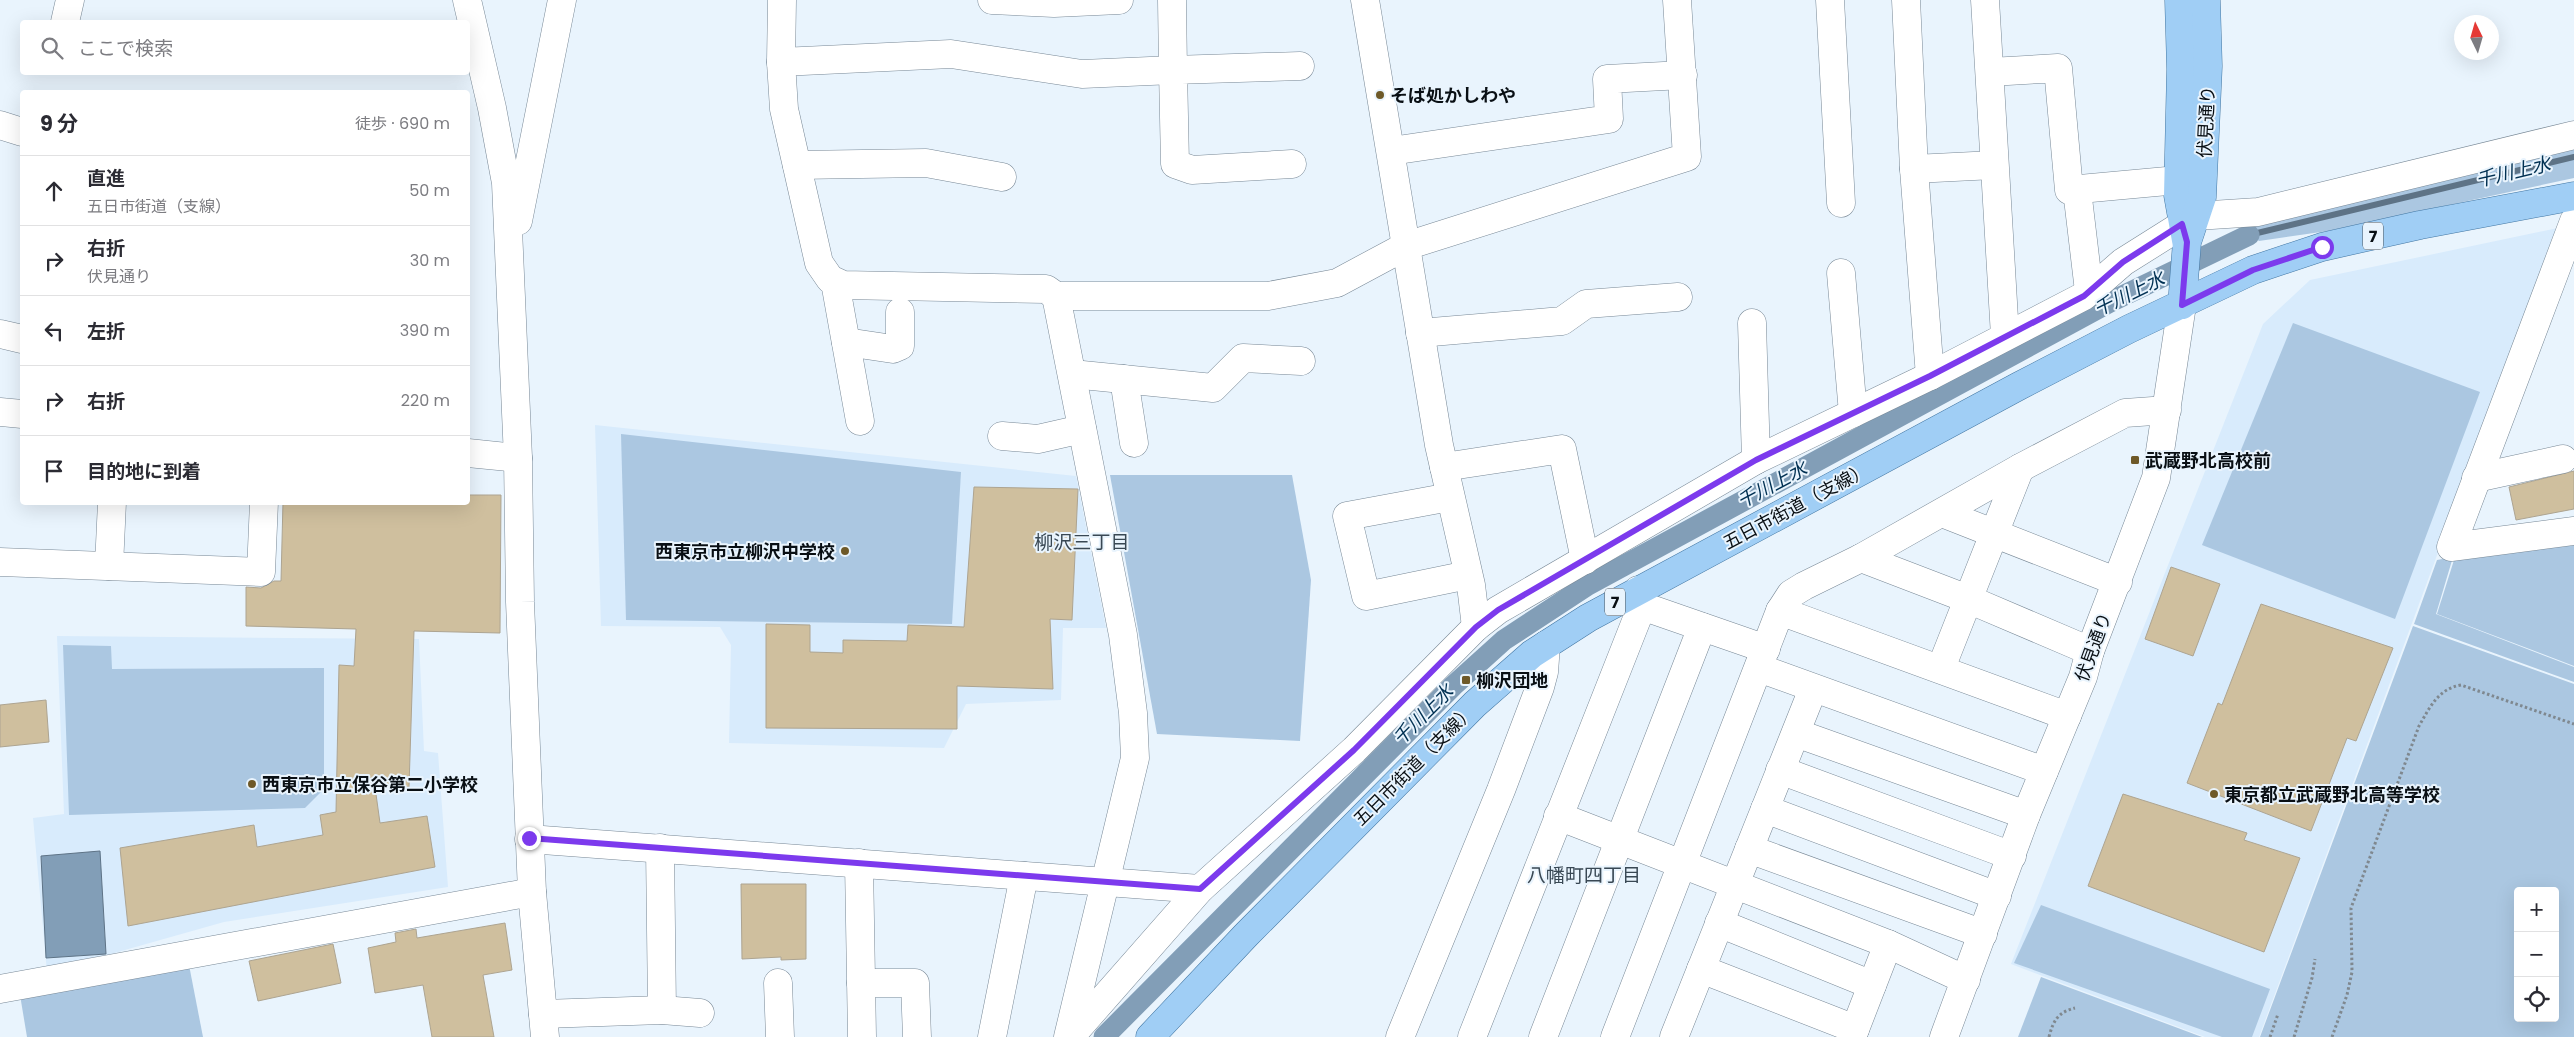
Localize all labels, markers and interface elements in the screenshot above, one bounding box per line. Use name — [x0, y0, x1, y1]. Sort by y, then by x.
north arrow — [2454, 15, 2499, 60]
search box — [20, 20, 470, 75]
icon: search — [38, 34, 66, 62]
text: ここで検索 — [78, 35, 173, 62]
place label: そば処かしわや — [1390, 83, 1516, 108]
street label: 伏見通り — [2192, 85, 2220, 159]
marker: そば処かしわや — [1374, 89, 1386, 101]
text: 9 分 — [40, 109, 78, 138]
text: 徒歩 · 690 m — [355, 112, 450, 135]
water label: 千川上水 — [2473, 150, 2555, 194]
text: 直進 — [87, 165, 125, 192]
icon: ahead — [40, 177, 68, 205]
text: 50 m — [409, 179, 450, 202]
text: 五日市街道（支線） — [87, 195, 231, 218]
road number: 7 — [2363, 222, 2383, 250]
text: 右折 — [87, 235, 125, 262]
route start — [2311, 236, 2334, 259]
icon: right — [40, 247, 68, 275]
text: 30 m — [410, 249, 450, 272]
water label: 千川上水 — [2089, 264, 2171, 323]
text: 伏見通り — [87, 265, 151, 288]
icon: left — [40, 317, 68, 345]
text: 左折 — [87, 318, 125, 345]
text: 390 m — [400, 319, 450, 342]
icon: right — [40, 387, 68, 415]
text: 右折 — [87, 388, 125, 415]
text: 220 m — [401, 389, 450, 412]
place label: 武蔵野北高校前 — [2145, 448, 2271, 473]
water label: 千川上水 — [1732, 454, 1814, 515]
marker: 武蔵野北高校前 — [2129, 454, 2141, 466]
icon: arrive — [40, 457, 68, 485]
street label: 五日市街道（支線） — [1719, 457, 1873, 555]
text: 目的地に到着 — [87, 458, 201, 485]
district label: 柳沢三丁目 — [1034, 529, 1130, 556]
place label: 西東京市立柳沢中学校 — [655, 539, 835, 564]
marker: 西東京市立柳沢中学校 — [839, 545, 851, 557]
road number: 7 — [1605, 588, 1625, 616]
street label: 伏見通り — [2069, 609, 2117, 685]
place label: 柳沢団地 — [1476, 668, 1548, 693]
marker: 柳沢団地 — [1460, 674, 1472, 686]
water label: 千川上水 — [1387, 677, 1461, 751]
street label: 五日市街道（支線） — [1348, 699, 1480, 831]
place label: 西東京市立保谷第二小学校 — [262, 772, 478, 797]
marker: 西東京市立保谷第二小学校 — [246, 778, 258, 790]
place label: 東京都立武蔵野北高等学校 — [2224, 782, 2440, 807]
marker: 東京都立武蔵野北高等学校 — [2208, 788, 2220, 800]
route end — [518, 827, 541, 850]
district label: 八幡町四丁目 — [1527, 862, 1641, 889]
map controls — [2514, 887, 2559, 1022]
button: + — [2514, 887, 2559, 932]
button: − — [2514, 932, 2559, 977]
button: locate — [2514, 977, 2559, 1022]

